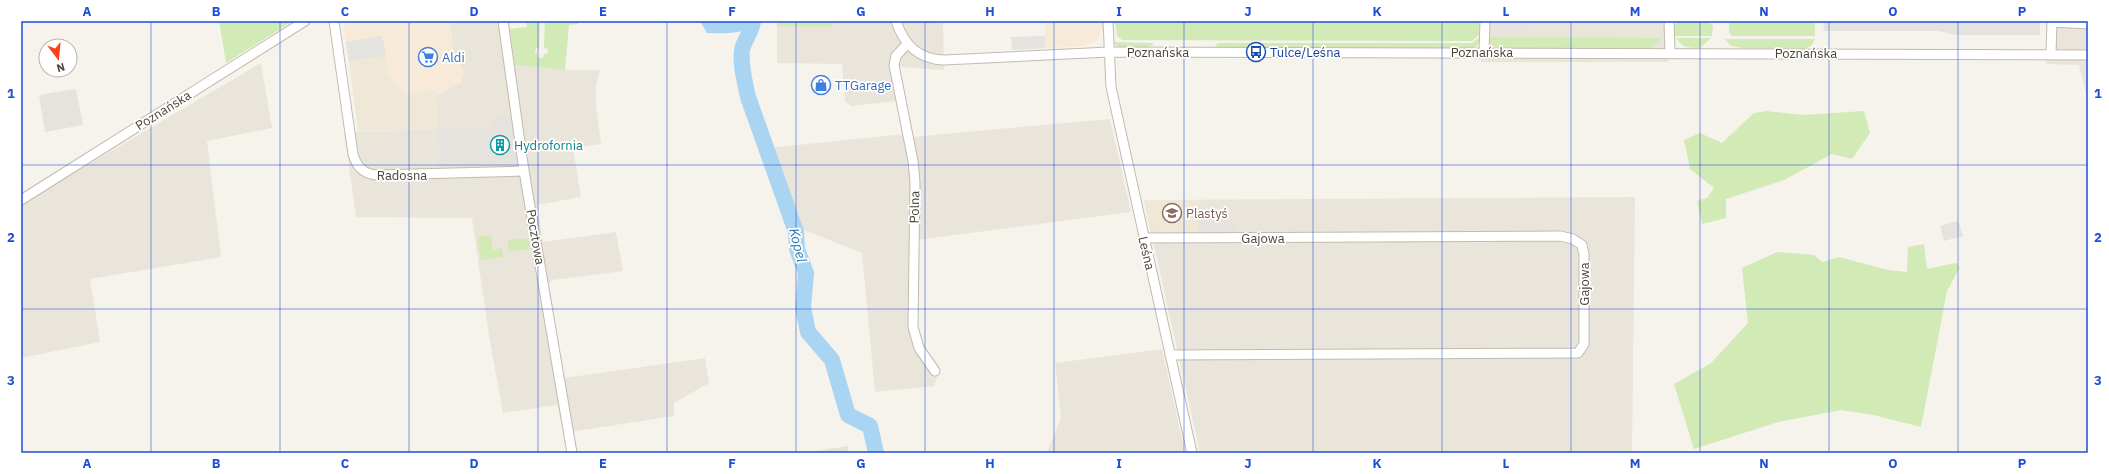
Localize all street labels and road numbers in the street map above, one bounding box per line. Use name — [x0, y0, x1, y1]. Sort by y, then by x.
street label: Poznańska — [1127, 44, 1189, 61]
street label: Poznańska — [1451, 44, 1513, 61]
street label: Poznańska — [1775, 45, 1837, 62]
street label: Poznańska — [132, 87, 194, 134]
street label: Radosna — [377, 167, 427, 184]
street label: Polna — [906, 190, 923, 224]
street label: Pocztowa — [522, 208, 549, 266]
street label: Gajowa — [1241, 230, 1285, 247]
street label: Leśna — [1134, 235, 1159, 272]
street label: Gajowa — [1576, 262, 1593, 306]

